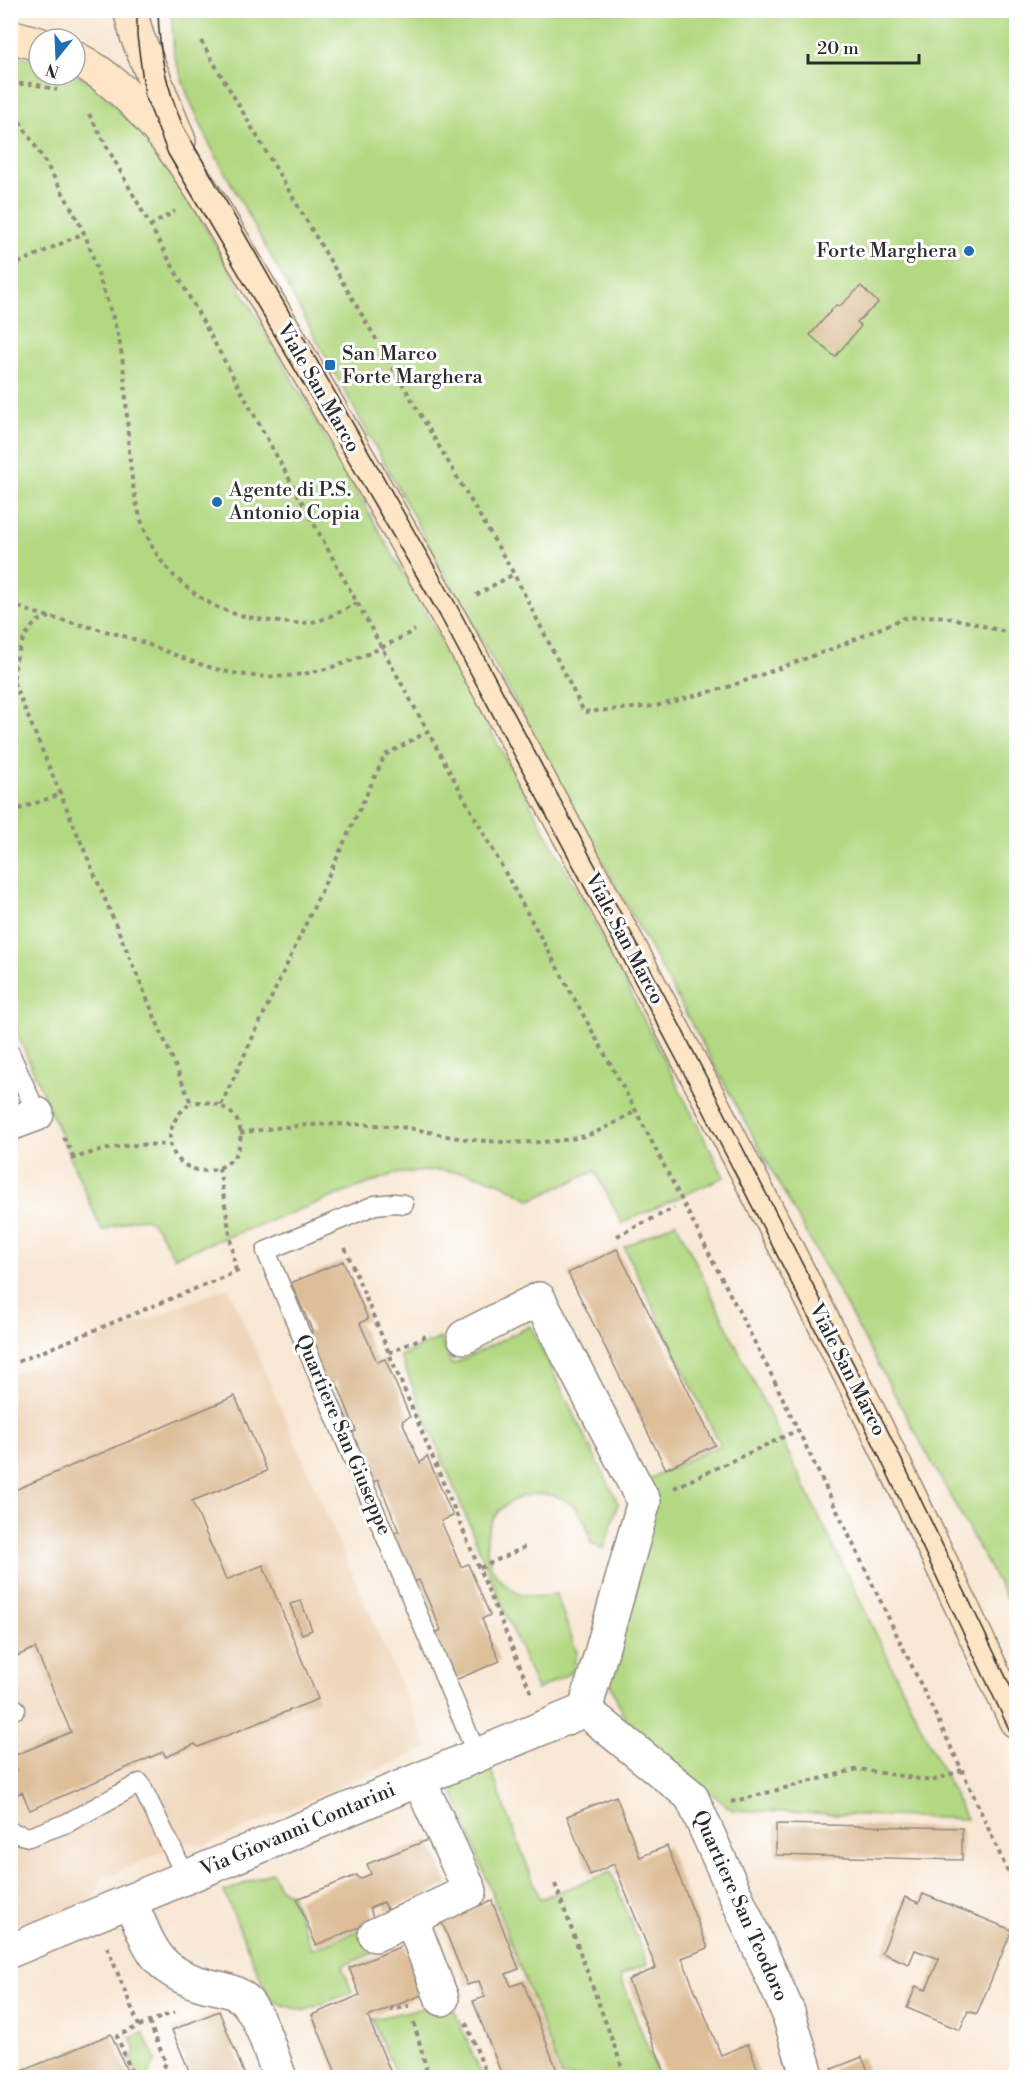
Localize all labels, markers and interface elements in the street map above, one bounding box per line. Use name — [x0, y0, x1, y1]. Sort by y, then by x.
north arrow — [27, 27, 87, 87]
scale bar — [808, 27, 919, 65]
text: 20 m — [817, 37, 859, 60]
text: N — [43, 59, 62, 82]
place label: Forte Marghera — [816, 239, 958, 264]
marker: Forte Marghera — [962, 244, 976, 258]
street label: Viale San Marco — [270, 318, 365, 457]
place label: San Marco Forte Marghera — [342, 342, 484, 390]
marker: San Marco Forte Marghera — [323, 358, 337, 372]
place label: Agente di P.S. Antonio Copia — [228, 478, 361, 526]
marker: Agente di P.S. Antonio Copia — [210, 495, 224, 509]
street label: Viale San Marco — [578, 868, 669, 1009]
street label: Viale San Marco — [802, 1299, 891, 1440]
street label: Quartiere San Giuseppe — [289, 1331, 397, 1539]
street label: Via Giovanni Contarini — [196, 1777, 400, 1883]
street label: Quartiere San Teodoro — [687, 1807, 793, 2005]

